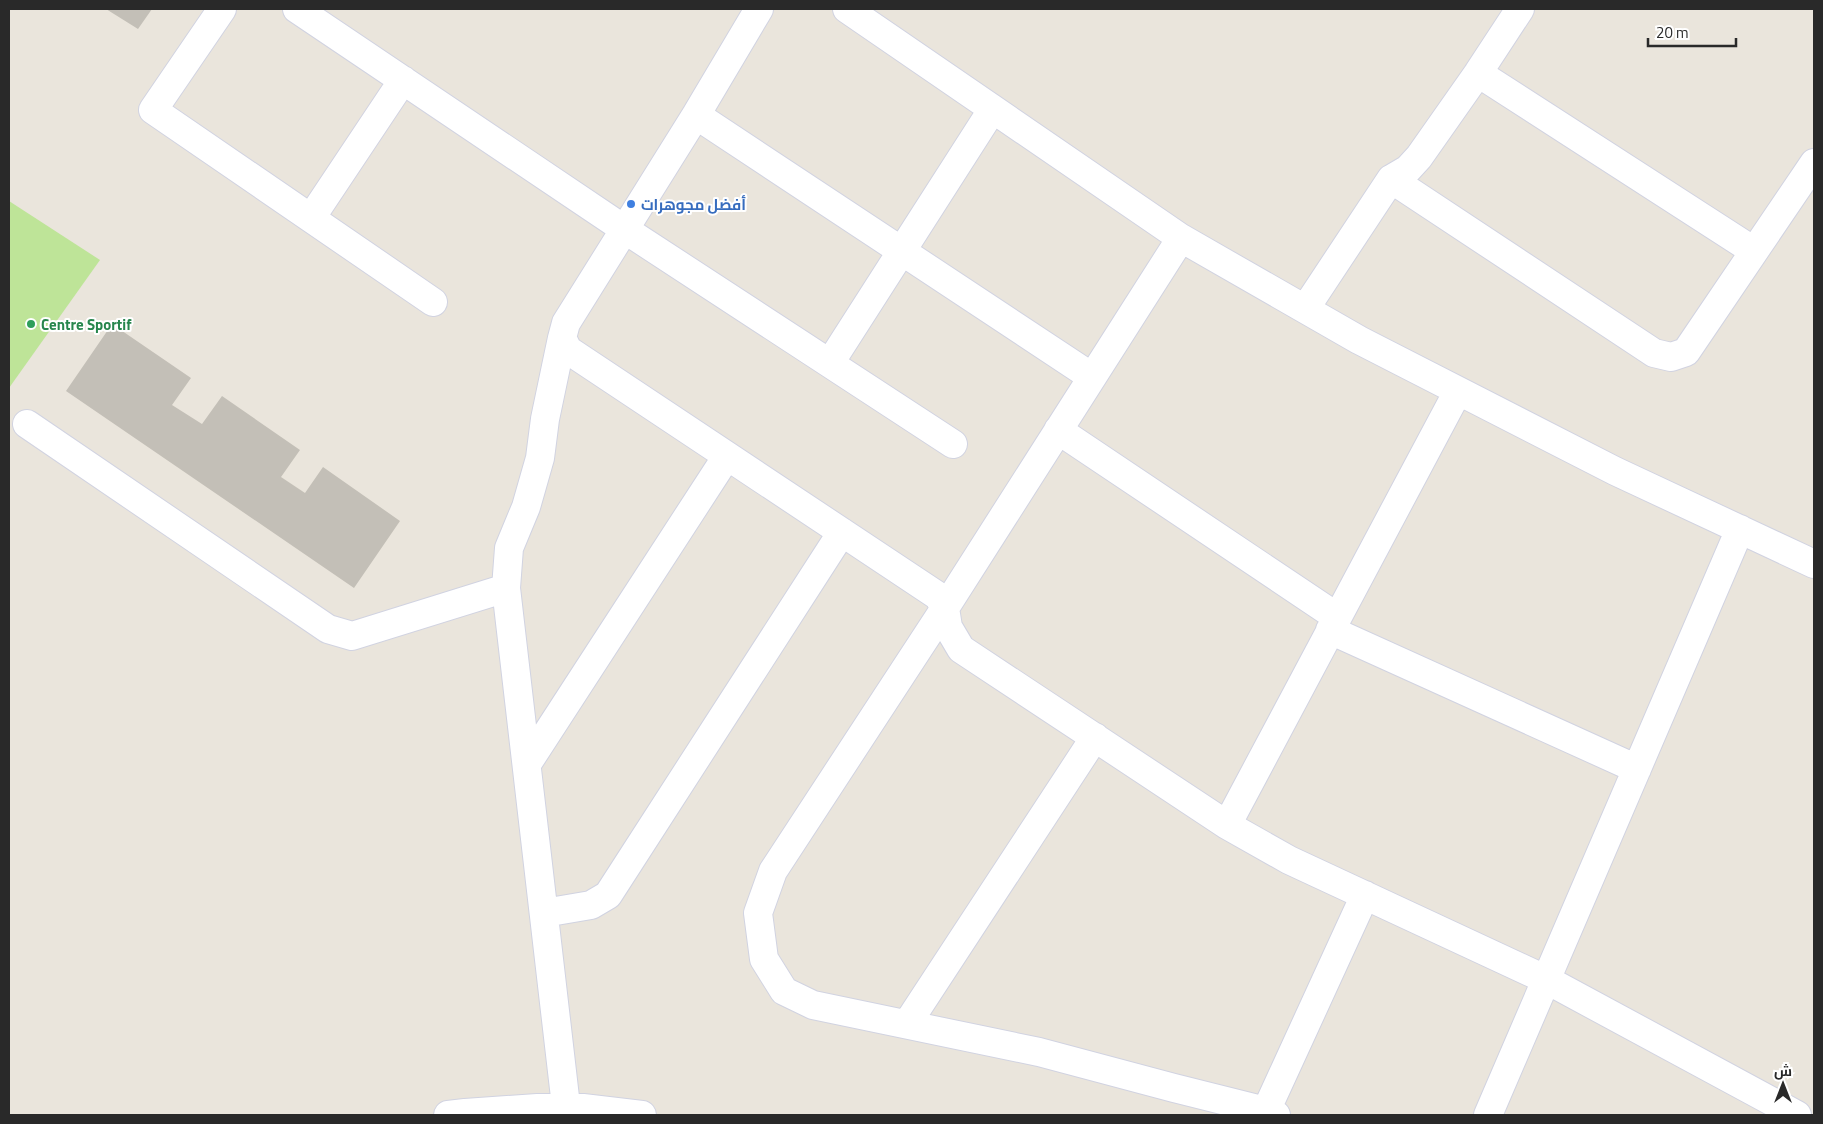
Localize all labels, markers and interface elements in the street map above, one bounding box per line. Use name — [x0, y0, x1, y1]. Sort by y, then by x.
scale bar — [1648, 15, 1736, 47]
text: 20 m — [1656, 21, 1689, 44]
place label: أفضل مجوهرات — [641, 193, 746, 216]
marker: أفضل مجوهرات — [625, 198, 637, 210]
place label: Centre Sportif — [41, 313, 132, 336]
marker: Centre Sportif — [25, 318, 37, 330]
north arrow — [1758, 1059, 1808, 1109]
text: ش — [1774, 1060, 1792, 1081]

